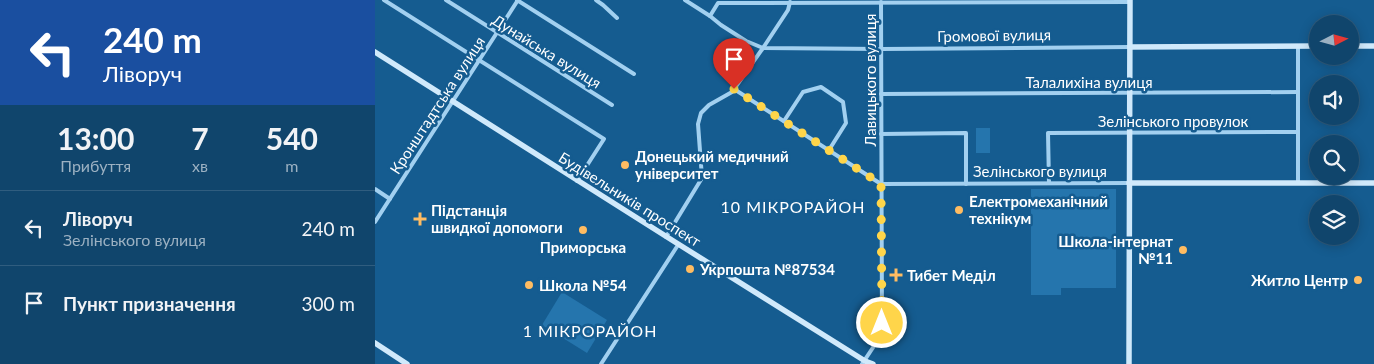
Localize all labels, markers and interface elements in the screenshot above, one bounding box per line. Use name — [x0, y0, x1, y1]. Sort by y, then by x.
street label: Дунайська вулиця — [489, 10, 605, 92]
street label: Лавицького вулиця — [861, 14, 879, 147]
north arrow — [1309, 15, 1359, 65]
map controls — [1309, 15, 1359, 245]
text: 240 m — [103, 18, 202, 60]
icon: left — [20, 20, 85, 85]
street label: Громової вулиця — [937, 25, 1051, 45]
street label: Кронштадтська вулиця — [386, 33, 488, 177]
pin — [713, 38, 755, 89]
icon: arrive — [720, 45, 748, 73]
text: Ліворуч — [103, 60, 182, 87]
street label: Талалихіна вулиця — [1025, 73, 1153, 91]
button: sound — [1309, 75, 1359, 125]
street label: Зелінського провулок — [1098, 112, 1248, 130]
text: 13:00 — [57, 120, 134, 156]
text: 7 — [191, 120, 209, 156]
text: 540 — [266, 120, 318, 156]
button: search — [1309, 135, 1359, 185]
place label: Донецький медичний університет — [635, 147, 789, 182]
street label: Будівельників проспект — [556, 148, 705, 250]
text: Прибуття — [60, 156, 131, 175]
text: хв — [192, 156, 208, 175]
text: m — [285, 156, 298, 175]
marker: Донецький медичний університет — [619, 159, 631, 171]
street label: Зелінського вулиця — [973, 162, 1107, 180]
place label: Електромеханічний технікум — [969, 192, 1108, 227]
button: layers — [1309, 195, 1359, 245]
district label: 10 МІКРОРАЙОН — [721, 197, 866, 216]
place label: Підстанція швидкої допомоги — [431, 201, 563, 236]
marker: Електромеханічний технікум — [953, 204, 965, 216]
text: Ліворуч — [63, 207, 133, 230]
marker: Підстанція швидкої допомоги — [413, 212, 427, 226]
icon: left — [20, 214, 48, 242]
text: 240 m — [301, 217, 355, 240]
marker: Приморська — [577, 224, 589, 236]
text: Зелінського вулиця — [63, 230, 206, 249]
place label: Школа-інтернат №11 — [1058, 232, 1173, 267]
place label: Приморська — [540, 238, 626, 256]
marker: Школа-інтернат №11 — [1177, 244, 1189, 256]
place label: Укрпошта №87534 — [699, 260, 835, 278]
marker: Укрпошта №87534 — [684, 263, 696, 275]
place label: Тибет Меділ — [907, 266, 996, 284]
marker: Тибет Меділ — [889, 268, 903, 282]
place label: Житло Центр — [1251, 271, 1348, 289]
marker: Житло Центр — [1352, 274, 1364, 286]
place label: Школа №54 — [539, 276, 627, 294]
marker: Школа №54 — [523, 279, 535, 291]
icon: arrive — [20, 289, 48, 317]
text: Пункт призначення — [63, 292, 236, 315]
text: 300 m — [301, 292, 355, 315]
position arrow — [855, 296, 907, 348]
district label: 1 МІКРОРАЙОН — [523, 321, 657, 340]

